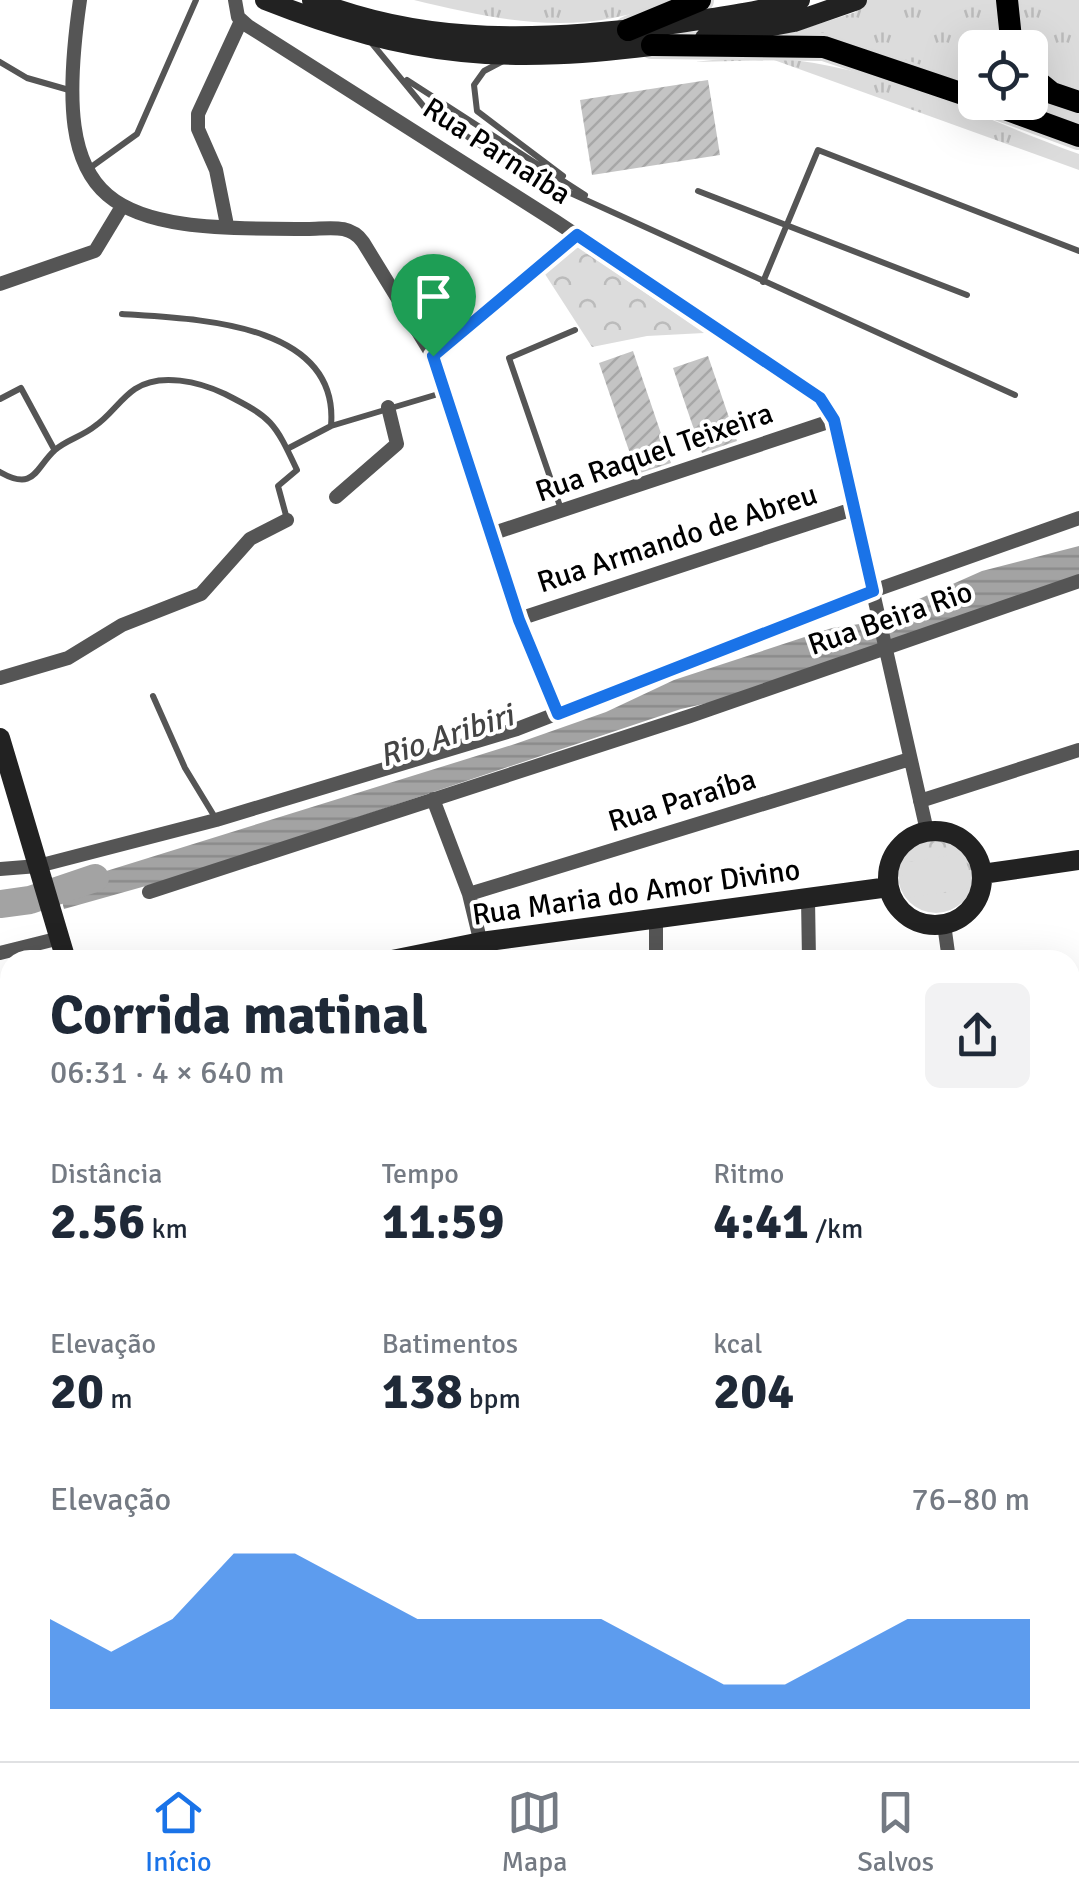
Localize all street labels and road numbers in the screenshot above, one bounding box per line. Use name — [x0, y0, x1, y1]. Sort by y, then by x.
street label: Rua Parnaíba — [416, 90, 578, 213]
street label: Rua Raquel Teixeira — [531, 394, 778, 510]
street label: Rua Armando de Abreu — [533, 476, 822, 601]
street label: Rua Beira Rio — [803, 573, 977, 664]
street label: Rua Paraíba — [604, 761, 760, 840]
street label: Rua Maria do Amor Divino — [470, 851, 802, 934]

